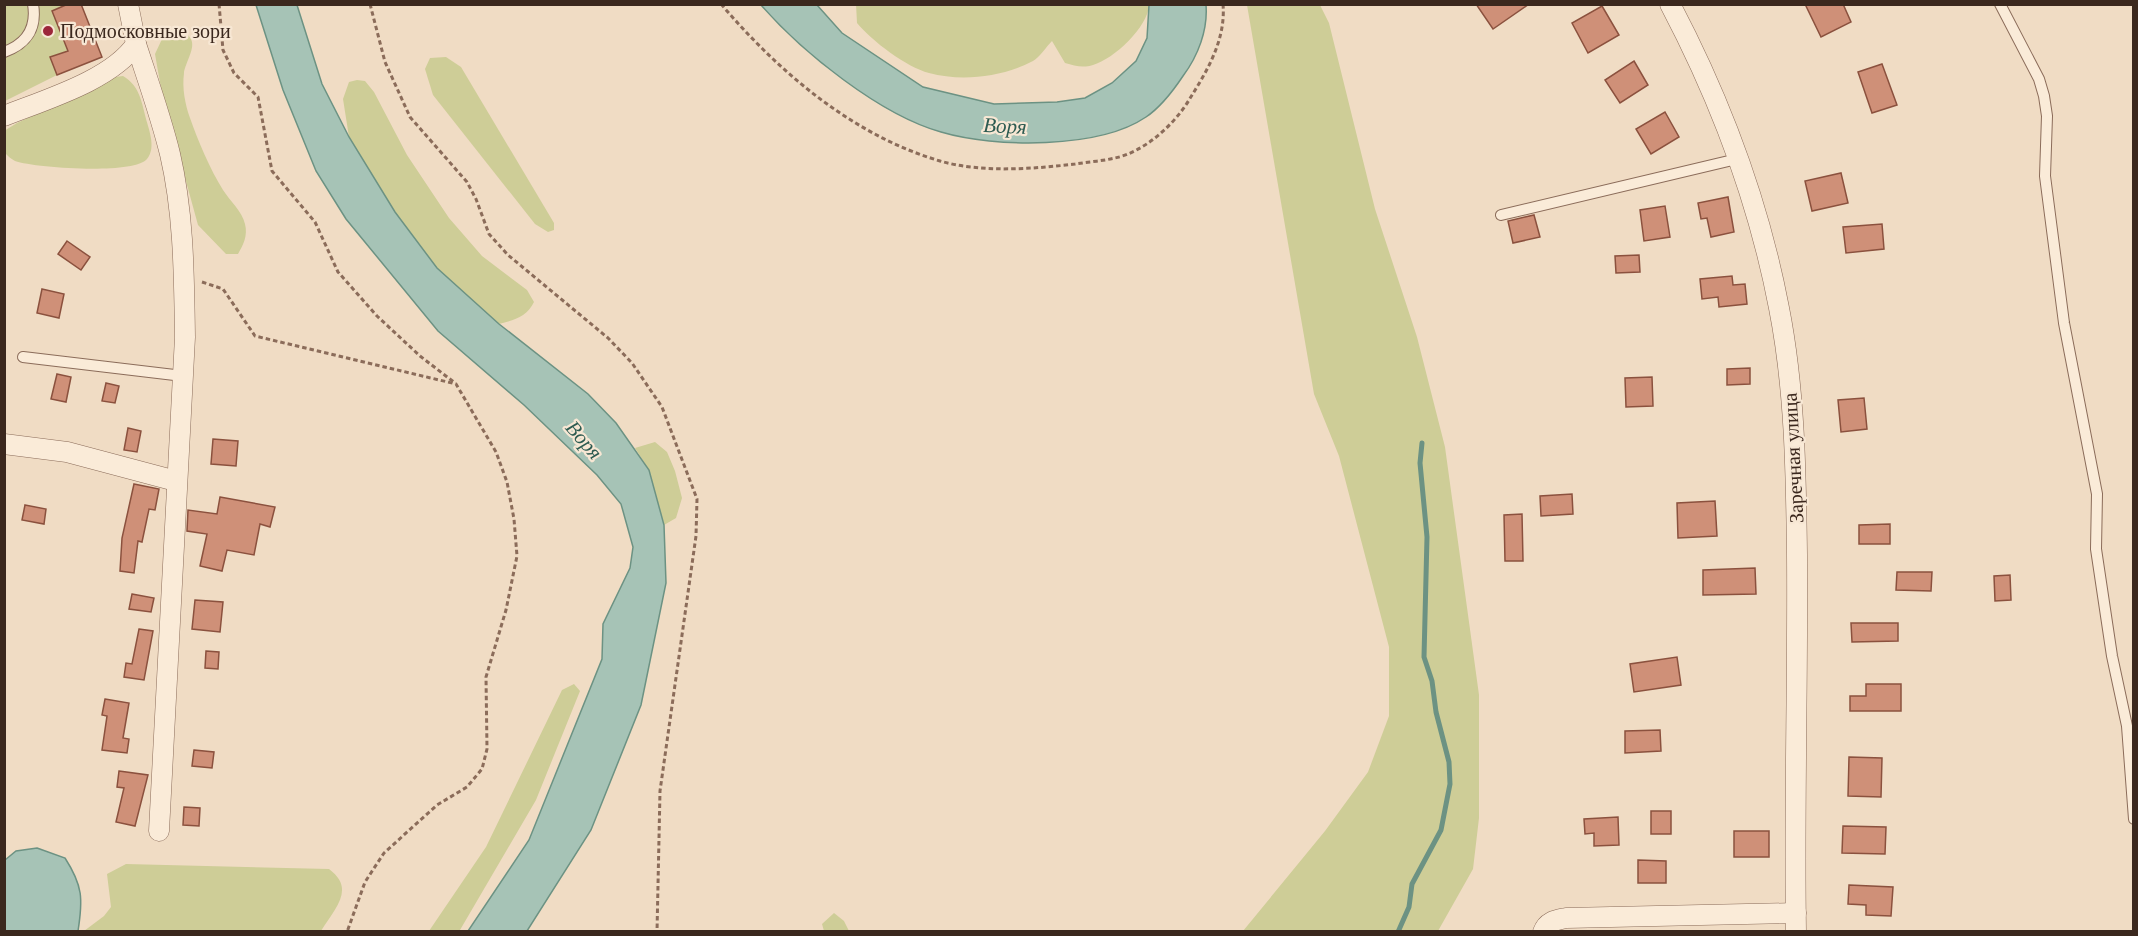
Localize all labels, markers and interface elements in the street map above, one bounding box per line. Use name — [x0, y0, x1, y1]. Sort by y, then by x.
place label: Подмосковные зори — [60, 20, 231, 43]
marker: Подмосковные зори — [41, 24, 55, 38]
water label: Воря — [983, 113, 1027, 139]
street label: Заречная улица — [1779, 392, 1808, 524]
water label: Воря — [561, 416, 607, 464]

